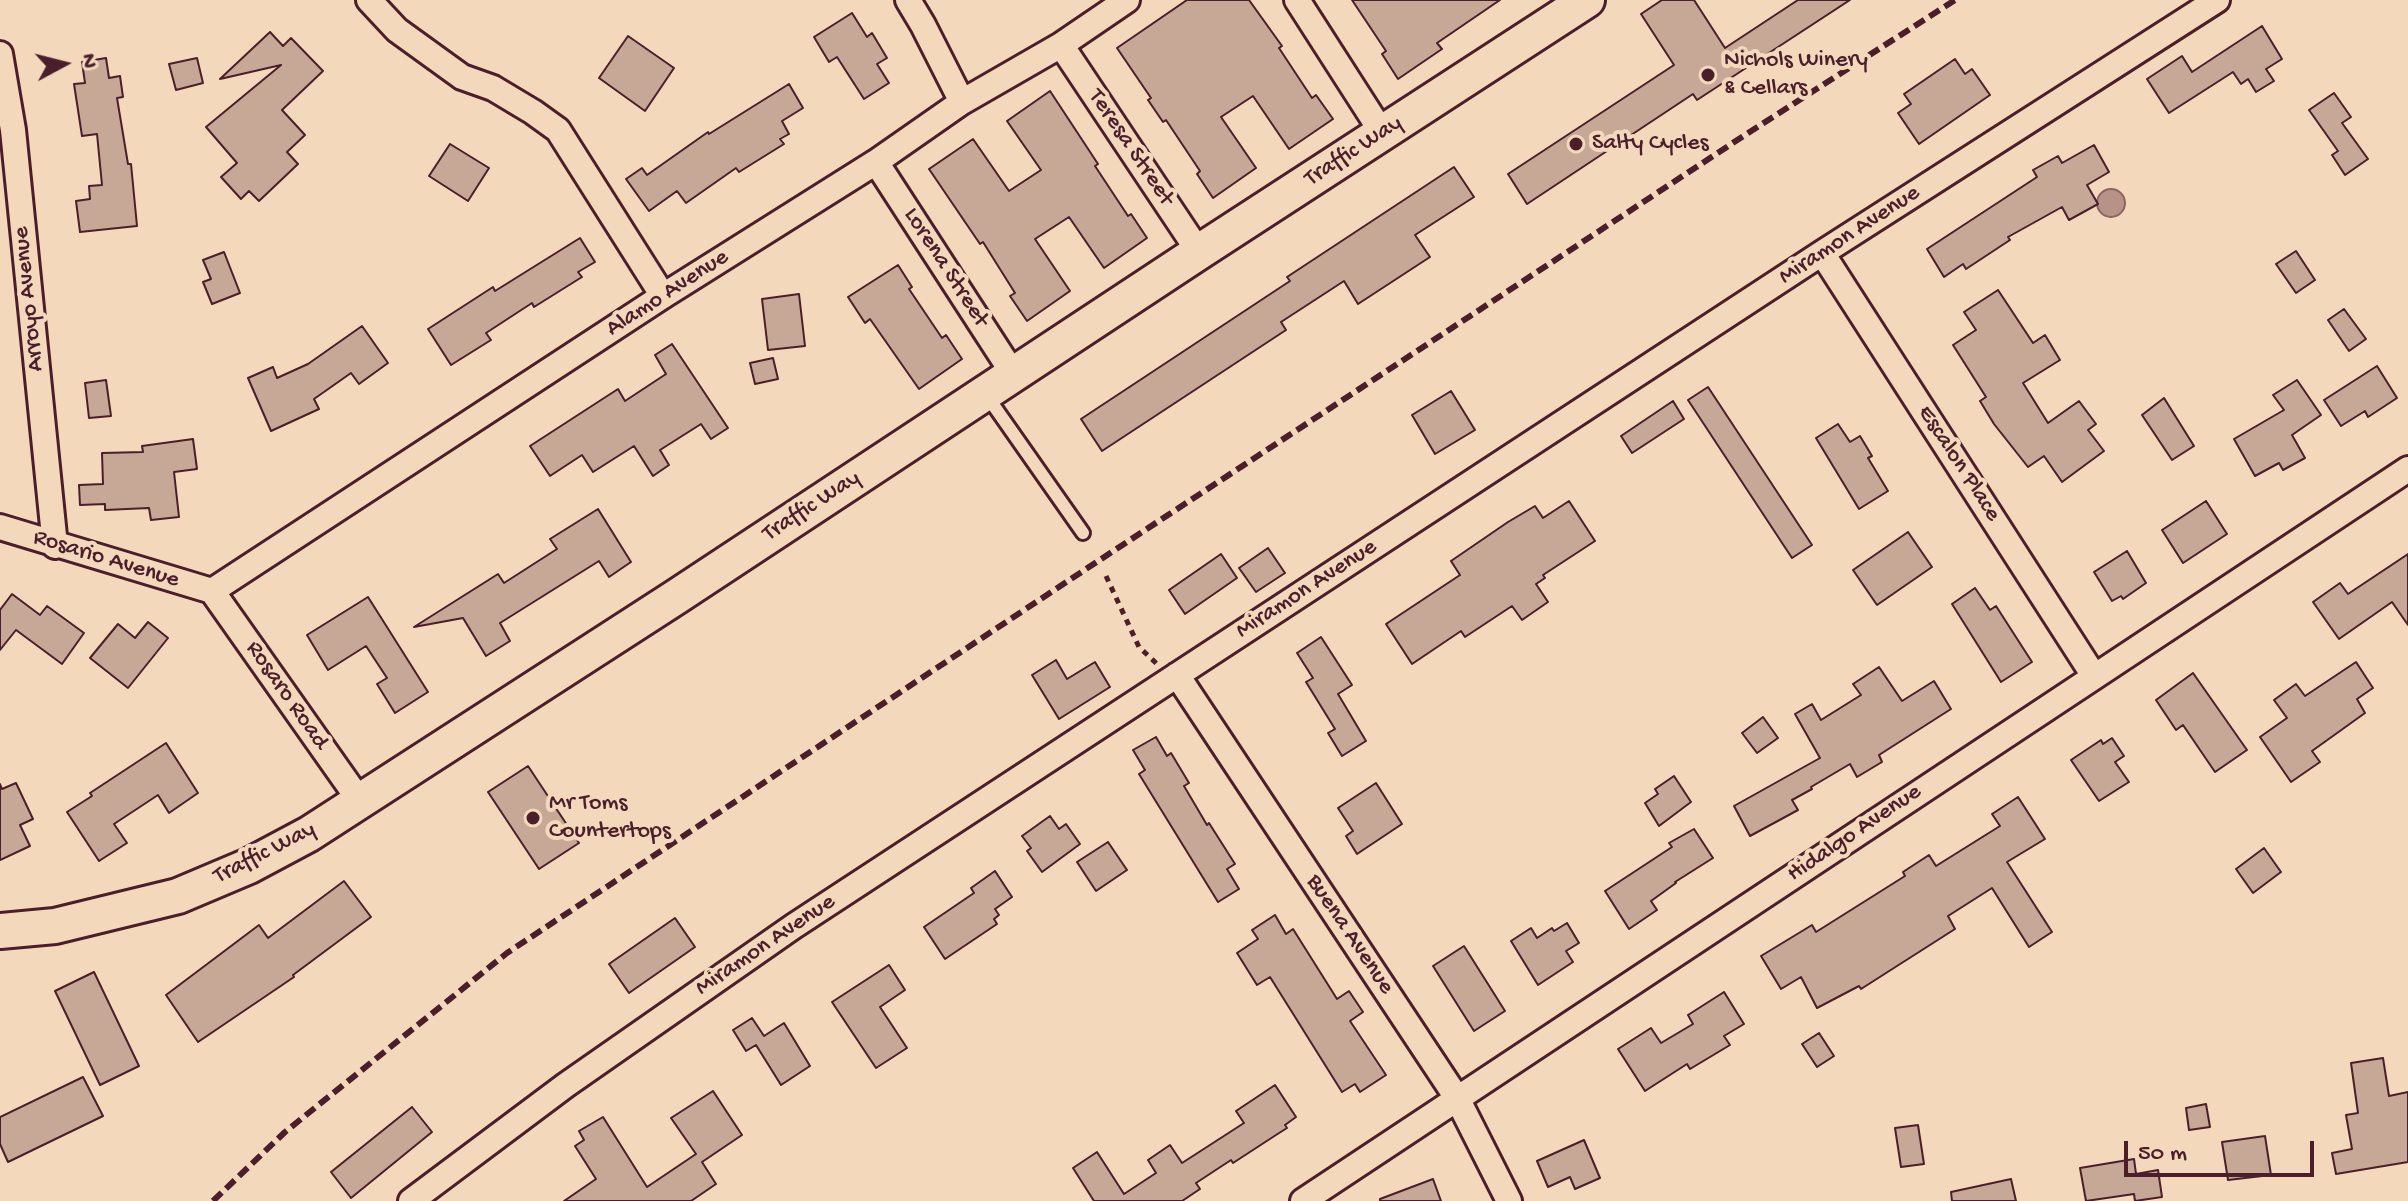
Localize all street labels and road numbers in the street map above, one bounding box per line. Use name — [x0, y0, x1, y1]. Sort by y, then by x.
street label: Teresa Street — [1080, 84, 1180, 212]
street label: Traffic Way — [1300, 110, 1408, 194]
street label: Miramon Avenue — [1774, 180, 1926, 292]
street label: Lorena Street — [896, 203, 994, 333]
street label: Arroyo Avenue — [8, 225, 52, 373]
street label: Alamo Avenue — [601, 244, 735, 344]
street label: Escalon Place — [1910, 401, 2006, 527]
street label: Traffic Way — [758, 465, 866, 549]
street label: Rosario Avenue — [29, 524, 183, 596]
street label: Miramon Avenue — [1231, 534, 1383, 646]
street label: Rosaro Road — [238, 636, 334, 756]
street label: Hidalgo Avenue — [1782, 779, 1928, 889]
street label: Traffic Way — [209, 816, 321, 892]
street label: Buena Avenue — [1298, 870, 1400, 1000]
street label: Miramon Avenue — [691, 889, 841, 1003]

